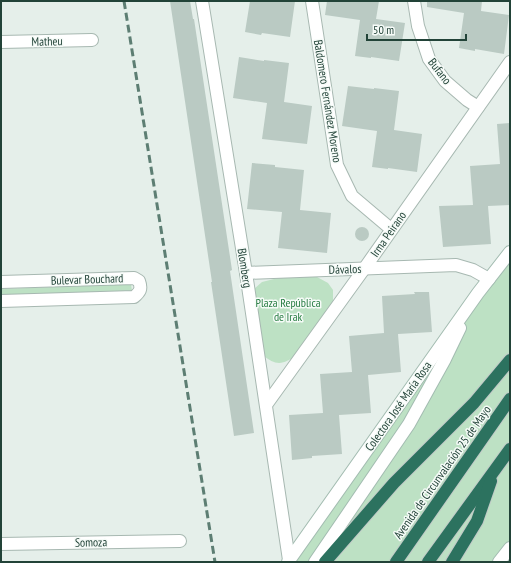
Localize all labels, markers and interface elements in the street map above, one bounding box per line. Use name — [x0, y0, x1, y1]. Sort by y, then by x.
scale bar — [367, 16, 466, 42]
text: 50 m — [373, 22, 394, 37]
street label: Matheu — [31, 33, 63, 49]
street label: Baldomero Fernández Moreno — [311, 39, 345, 163]
street label: Bufano — [425, 55, 455, 87]
street label: Irma Peirano — [367, 208, 409, 260]
street label: Blomberg — [234, 247, 256, 289]
street label: Dávalos — [328, 261, 362, 277]
street label: Bulevar Bouchard — [50, 270, 124, 288]
park label: Plaza República de Irak — [255, 295, 321, 324]
street label: Colectora José María Rosa — [361, 358, 435, 454]
street label: Avenida de Circunvalación 25 de Mayo — [390, 402, 494, 542]
street label: Somoza — [75, 534, 107, 550]

